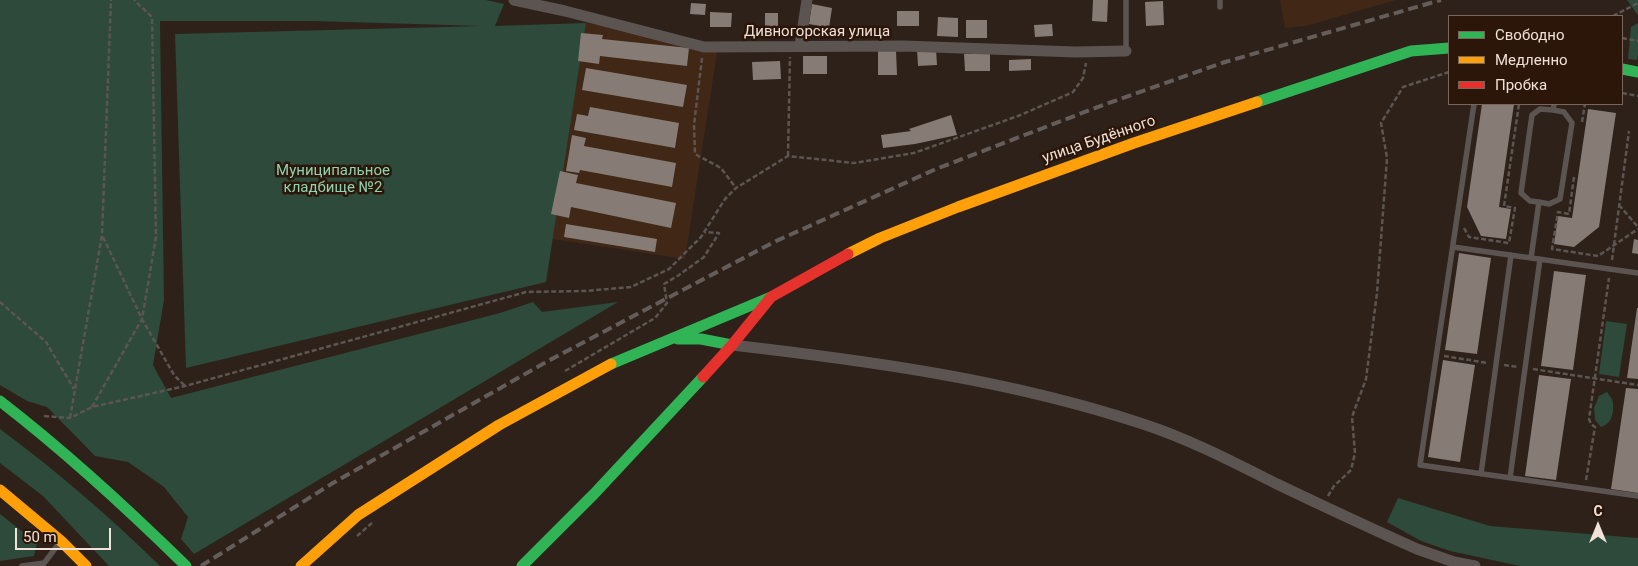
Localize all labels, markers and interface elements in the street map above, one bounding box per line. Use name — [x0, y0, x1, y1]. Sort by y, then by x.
legend — [1448, 15, 1623, 105]
street label: Дивногорская улица — [744, 23, 890, 41]
text: Свободно — [1495, 26, 1564, 44]
text: Медленно — [1495, 51, 1568, 69]
text: Пробка — [1495, 76, 1547, 94]
street label: улица Будённого — [1040, 112, 1158, 168]
park label: Муниципальное кладбище №2 — [276, 162, 390, 197]
north arrow — [1573, 501, 1623, 551]
text: С — [1593, 503, 1603, 519]
scale bar — [18, 518, 114, 550]
text: 50 m — [23, 528, 57, 546]

